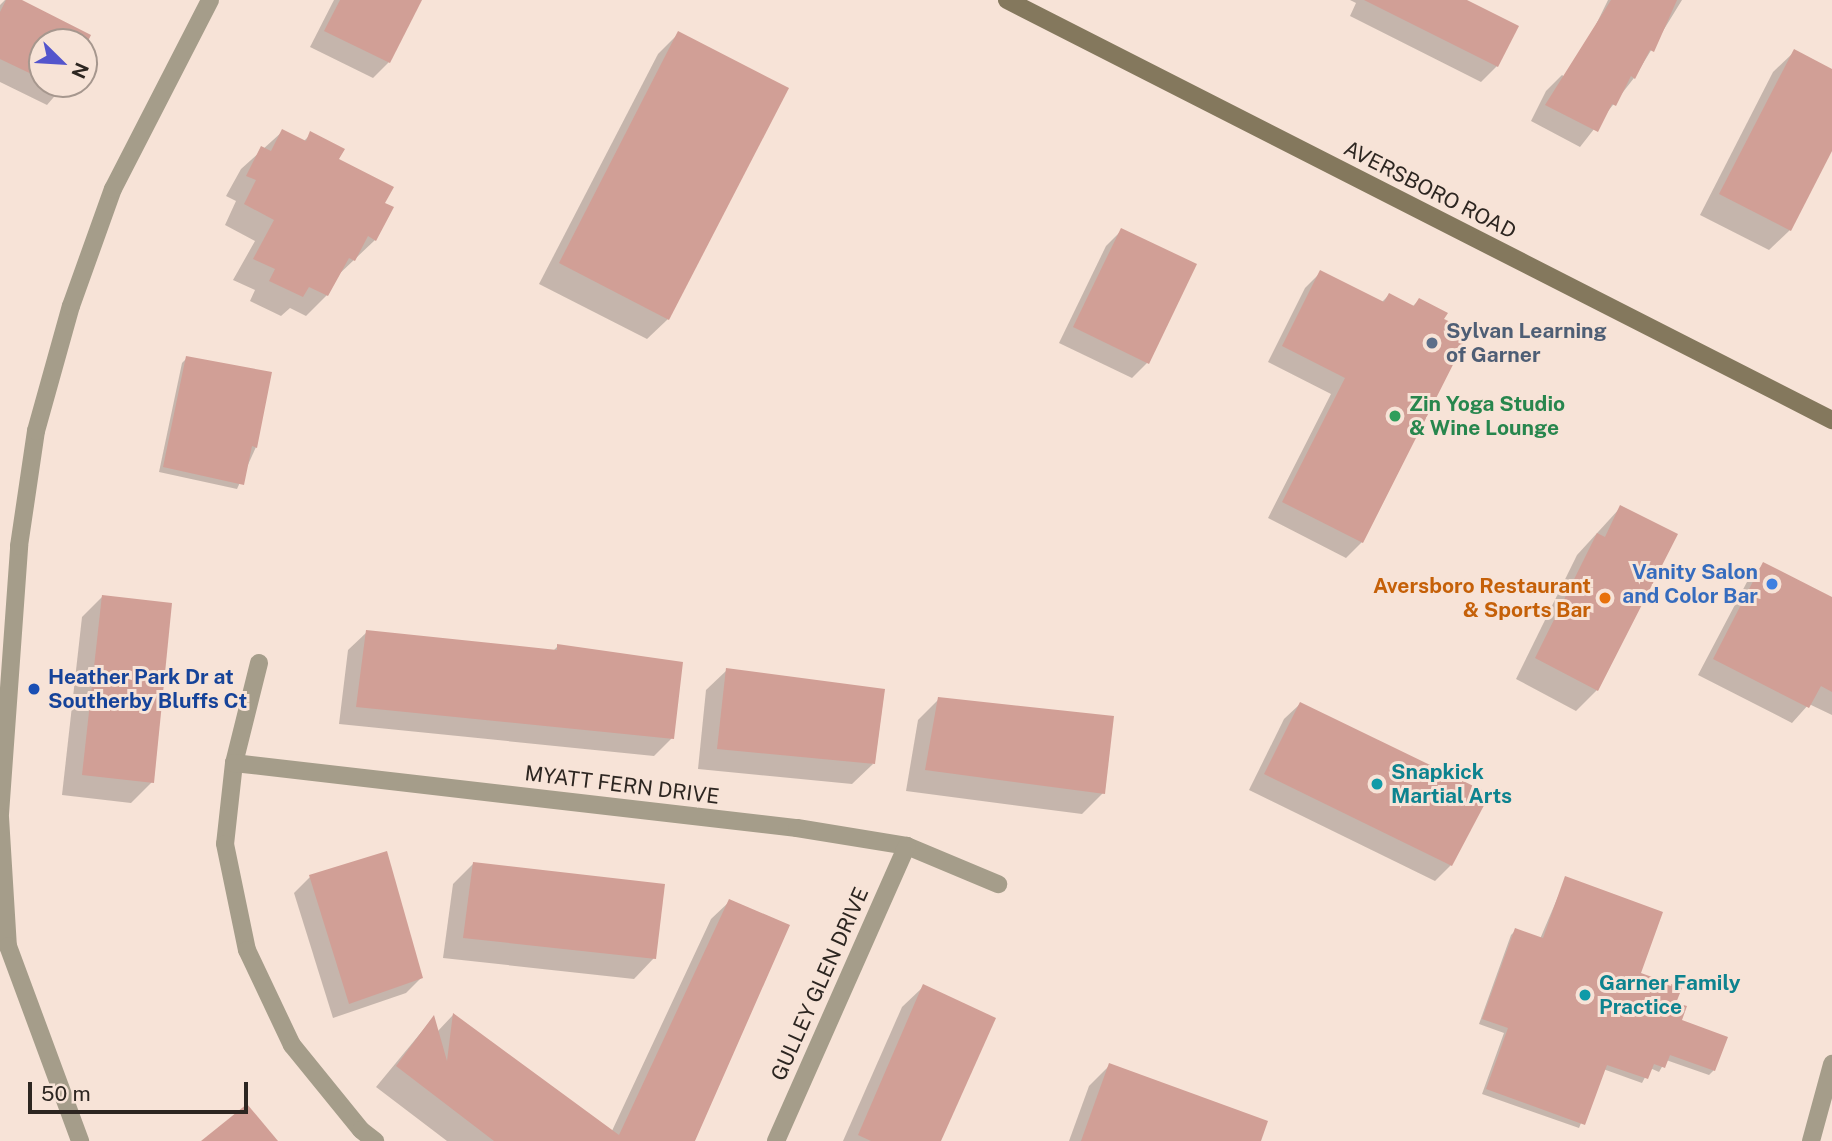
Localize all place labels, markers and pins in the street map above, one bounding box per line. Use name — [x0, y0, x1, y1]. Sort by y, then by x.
place label: Sylvan Learning of Garner — [1446, 318, 1607, 368]
marker: Sylvan Learning of Garner — [1424, 335, 1440, 351]
place label: Zin Yoga Studio & Wine Lounge — [1409, 391, 1565, 441]
marker: Zin Yoga Studio & Wine Lounge — [1387, 408, 1403, 424]
place label: Vanity Salon and Color Bar — [1622, 559, 1758, 609]
place label: Aversboro Restaurant & Sports Bar — [1373, 573, 1591, 623]
marker: Vanity Salon and Color Bar — [1764, 576, 1780, 592]
marker: Aversboro Restaurant & Sports Bar — [1597, 590, 1613, 606]
place label: Heather Park Dr at Southerby Bluffs Ct — [48, 664, 248, 714]
marker: Heather Park Dr at Southerby Bluffs Ct — [26, 681, 42, 697]
place label: Snapkick Martial Arts — [1391, 759, 1512, 809]
marker: Snapkick Martial Arts — [1369, 776, 1385, 792]
place label: Garner Family Practice — [1599, 970, 1741, 1020]
marker: Garner Family Practice — [1577, 987, 1593, 1003]

